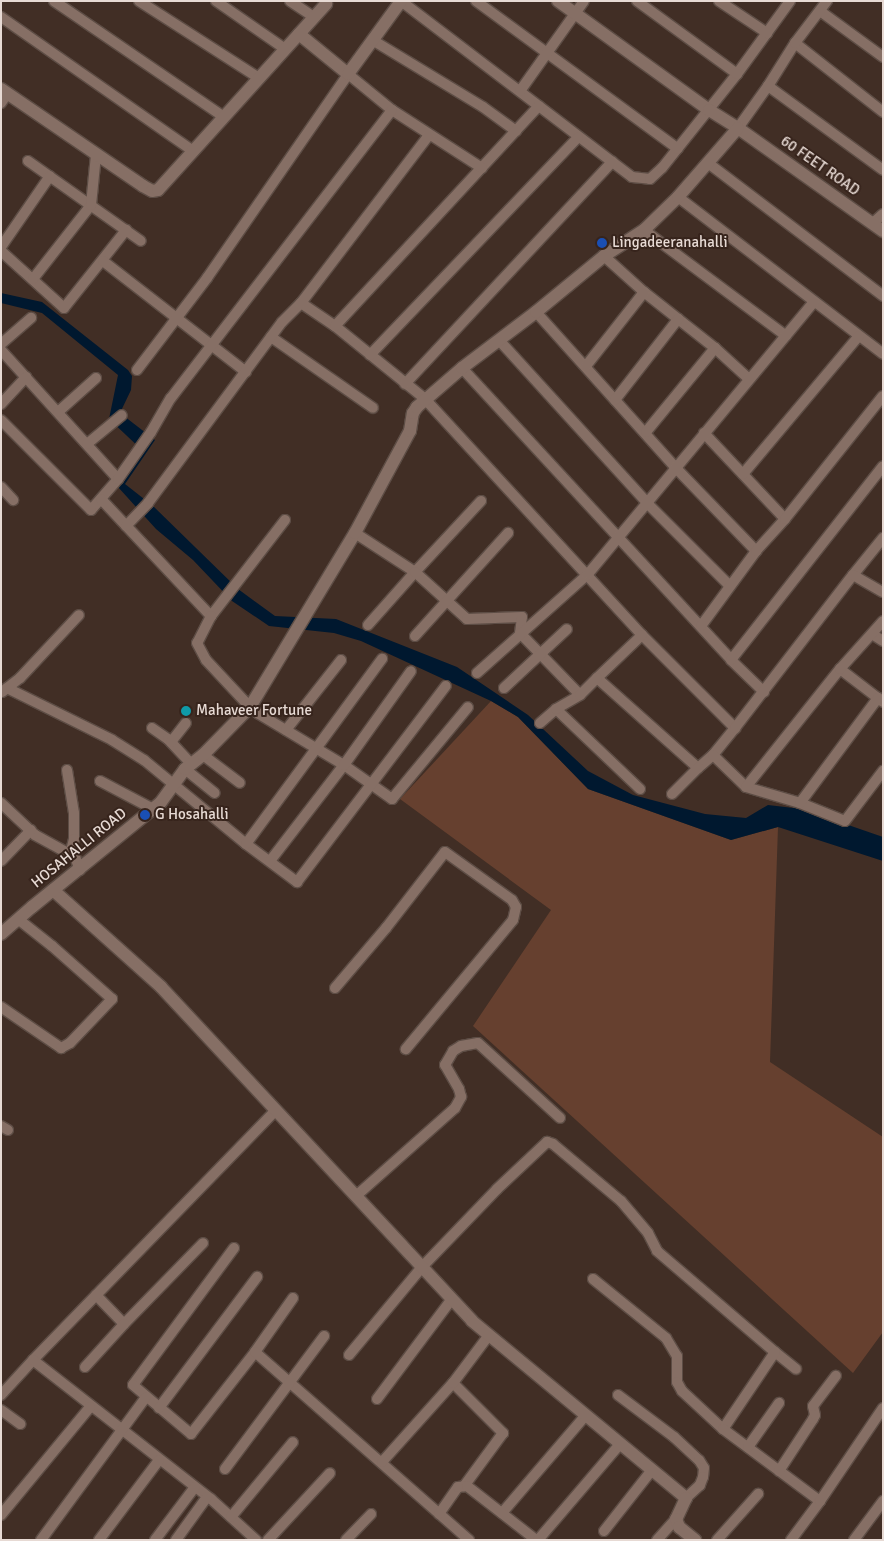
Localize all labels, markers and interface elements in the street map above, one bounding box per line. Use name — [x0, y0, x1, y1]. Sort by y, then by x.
street label: 60 FEET ROAD — [777, 132, 863, 200]
place label: Lingadeeranahalli — [612, 234, 727, 252]
marker: Lingadeeranahalli — [596, 237, 608, 249]
place label: Mahaveer Fortune — [196, 702, 312, 720]
marker: Mahaveer Fortune — [180, 705, 192, 717]
street label: HOSAHALLI ROAD — [28, 804, 130, 892]
place label: G Hosahalli — [155, 806, 228, 824]
marker: G Hosahalli — [139, 809, 151, 821]

